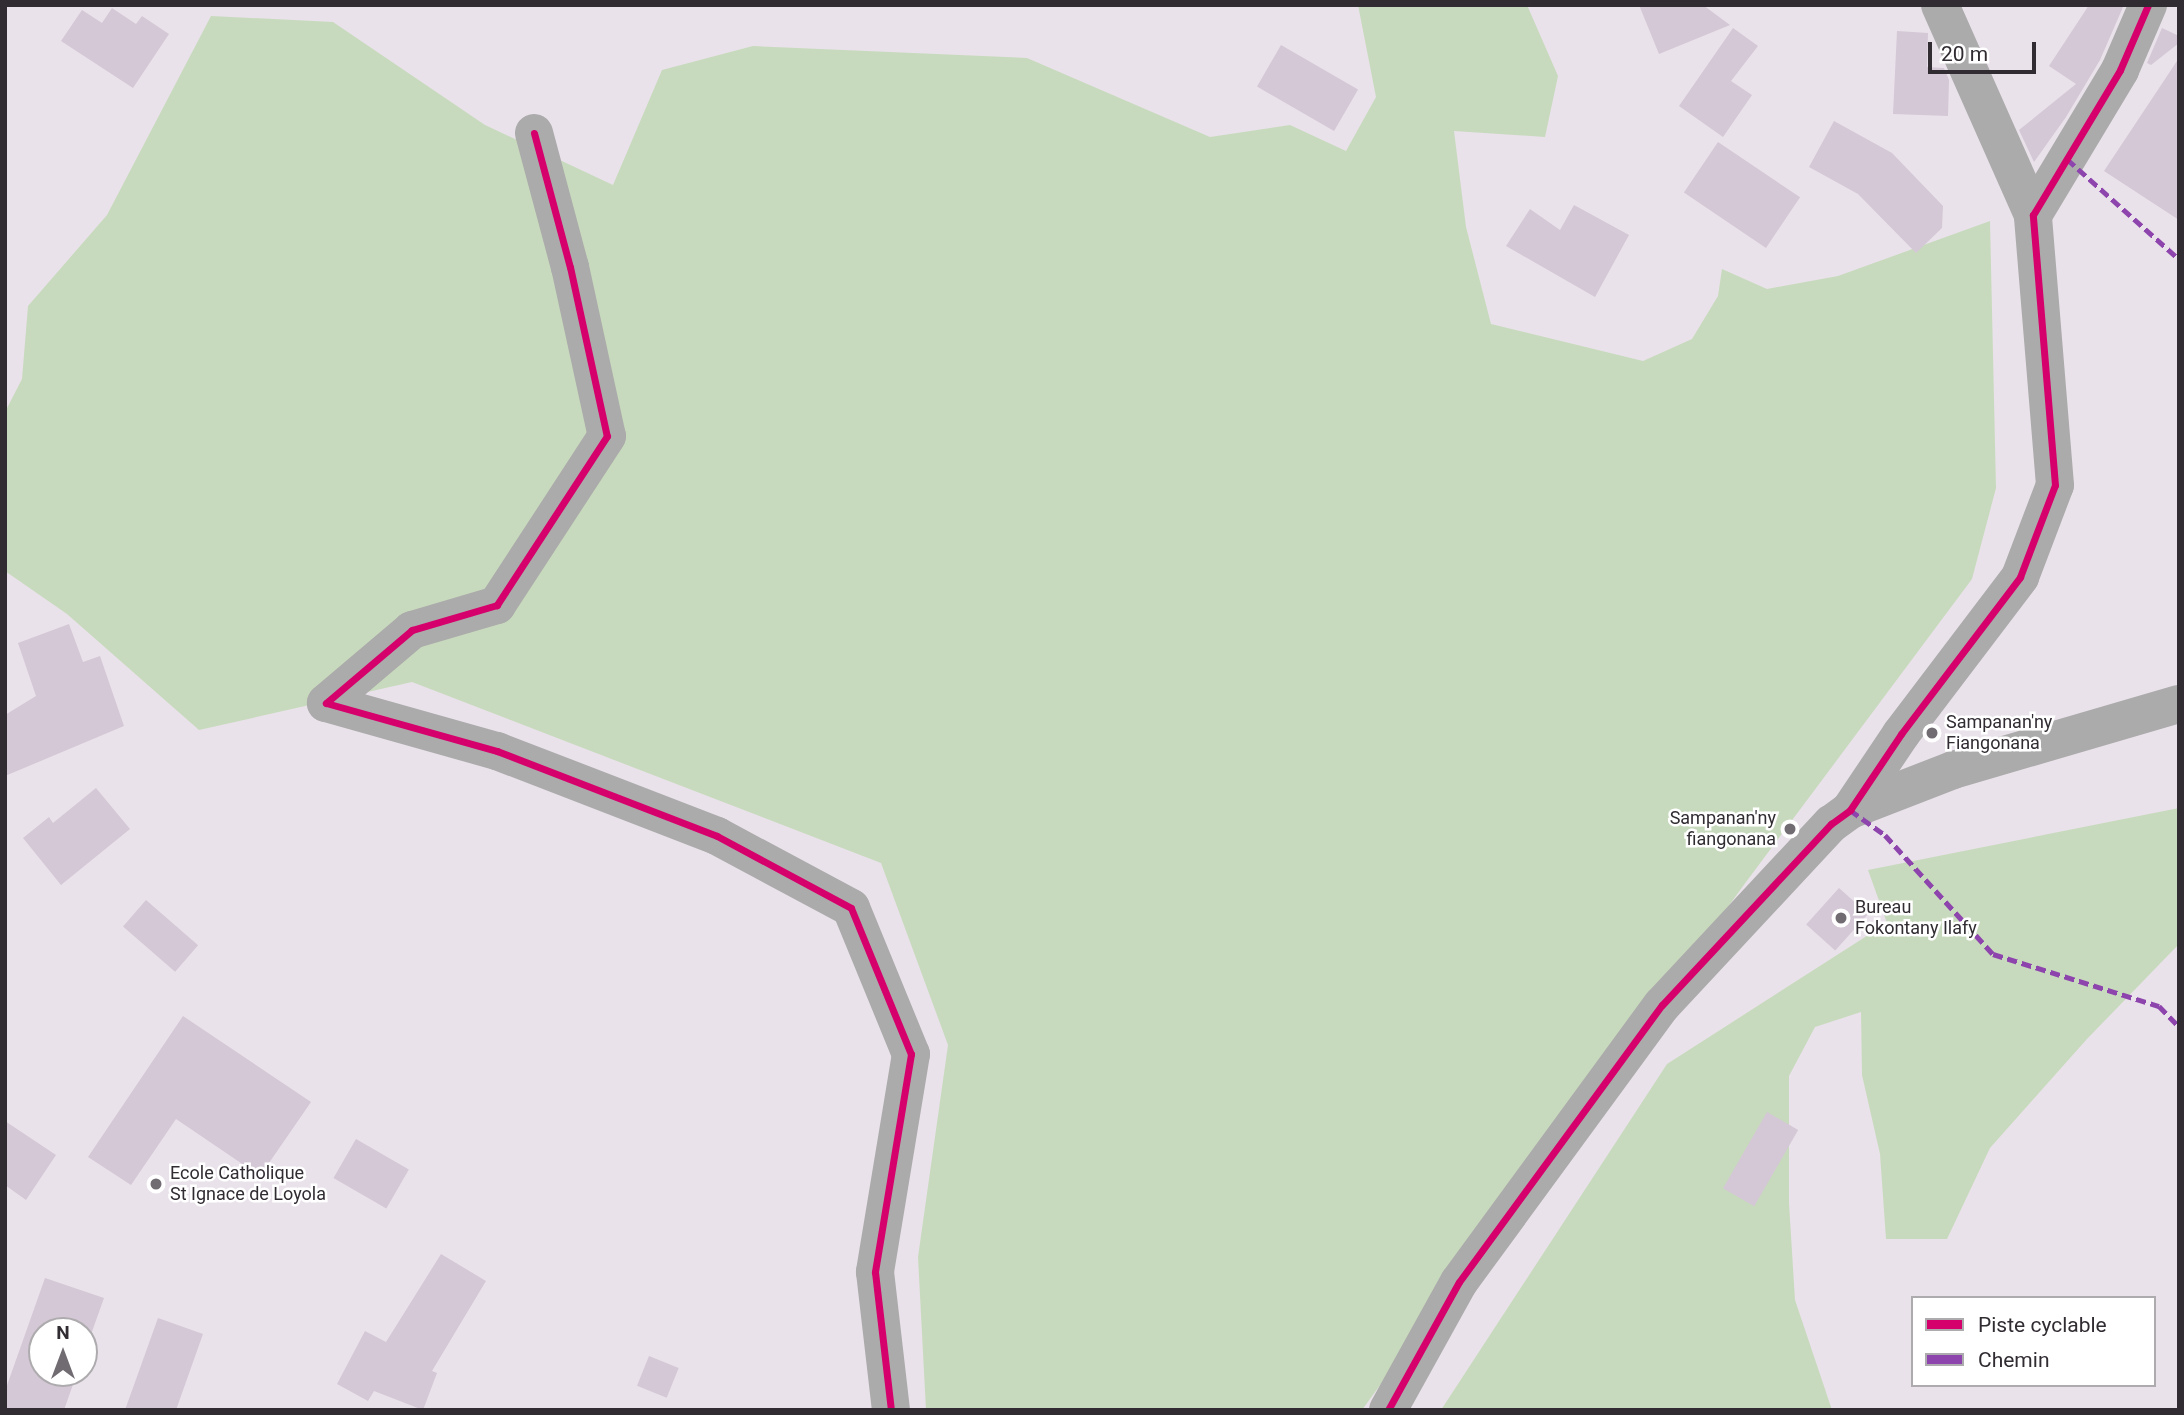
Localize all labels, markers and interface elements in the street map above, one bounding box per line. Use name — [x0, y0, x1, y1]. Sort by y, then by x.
scale bar — [1932, 28, 2040, 72]
text: 20 m — [1941, 42, 1988, 66]
place label: Sampanan'ny Fiangonana — [1946, 712, 2052, 754]
marker: Sampanan'ny Fiangonana — [1924, 725, 1940, 741]
place label: Sampanan'ny fiangonana — [1670, 808, 1776, 850]
marker: Sampanan'ny fiangonana — [1782, 821, 1798, 837]
place label: Bureau Fokontany Ilafy — [1855, 897, 1977, 940]
marker: Bureau Fokontany Ilafy — [1833, 910, 1849, 926]
place label: Ecole Catholique St Ignace de Loyola — [170, 1163, 326, 1206]
marker: Ecole Catholique St Ignace de Loyola — [148, 1176, 164, 1192]
legend — [1911, 1296, 2156, 1387]
text: Piste cyclable — [1978, 1313, 2107, 1337]
north arrow — [28, 1317, 98, 1387]
text: N — [56, 1321, 70, 1344]
text: Chemin — [1978, 1348, 2050, 1372]

